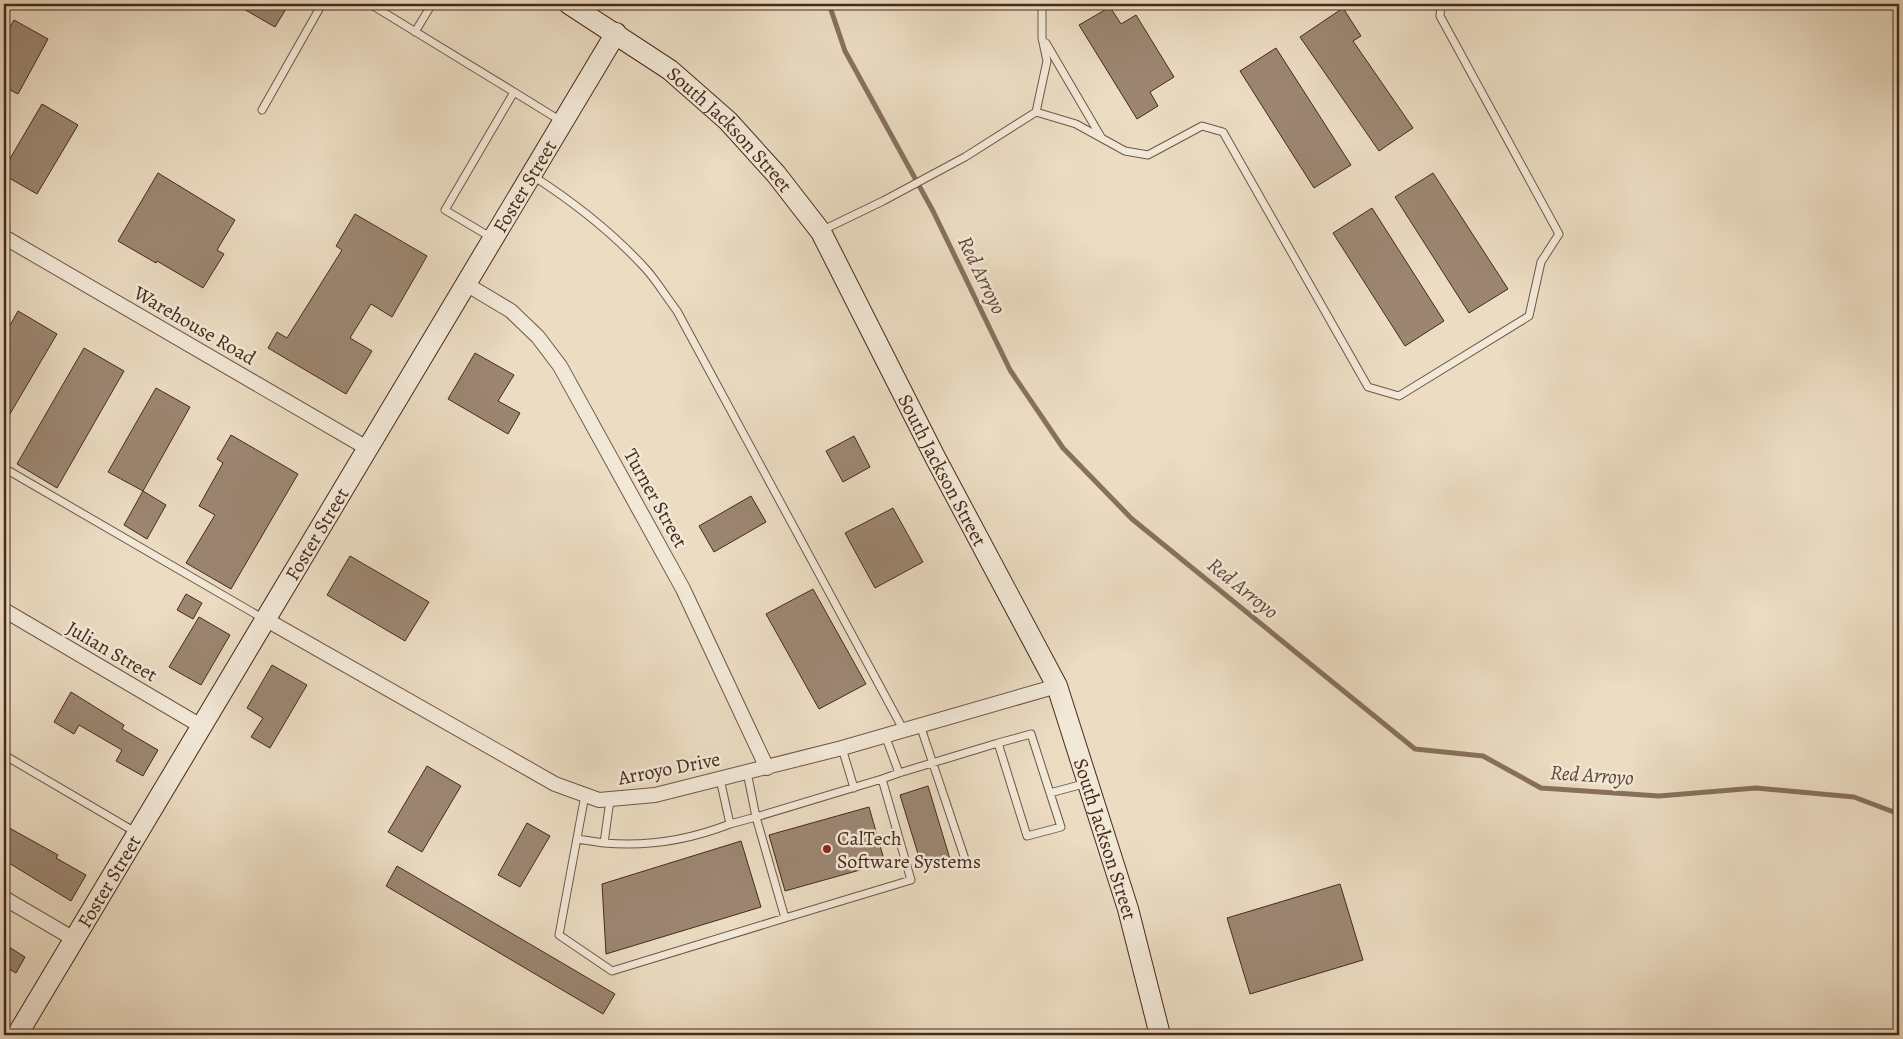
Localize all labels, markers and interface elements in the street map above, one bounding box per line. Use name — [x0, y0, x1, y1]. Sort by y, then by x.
street label: South Jackson Street — [661, 60, 799, 198]
street label: Foster Street — [487, 135, 563, 238]
water label: Red Arroyo — [951, 231, 1013, 319]
street label: Warehouse Road — [128, 279, 261, 371]
street label: South Jackson Street — [891, 389, 993, 551]
street label: Turner Street — [617, 444, 694, 553]
street label: Foster Street — [279, 482, 356, 585]
water label: Red Arroyo — [1202, 551, 1284, 625]
street label: Julian Street — [61, 615, 162, 688]
street label: Arroyo Drive — [615, 745, 722, 792]
street label: South Jackson Street — [1067, 755, 1143, 923]
water label: Red Arroyo — [1549, 758, 1635, 792]
place label: CalTech Software Systems — [837, 825, 981, 875]
street label: Foster Street — [71, 830, 148, 933]
marker: CalTech Software Systems — [821, 843, 833, 855]

